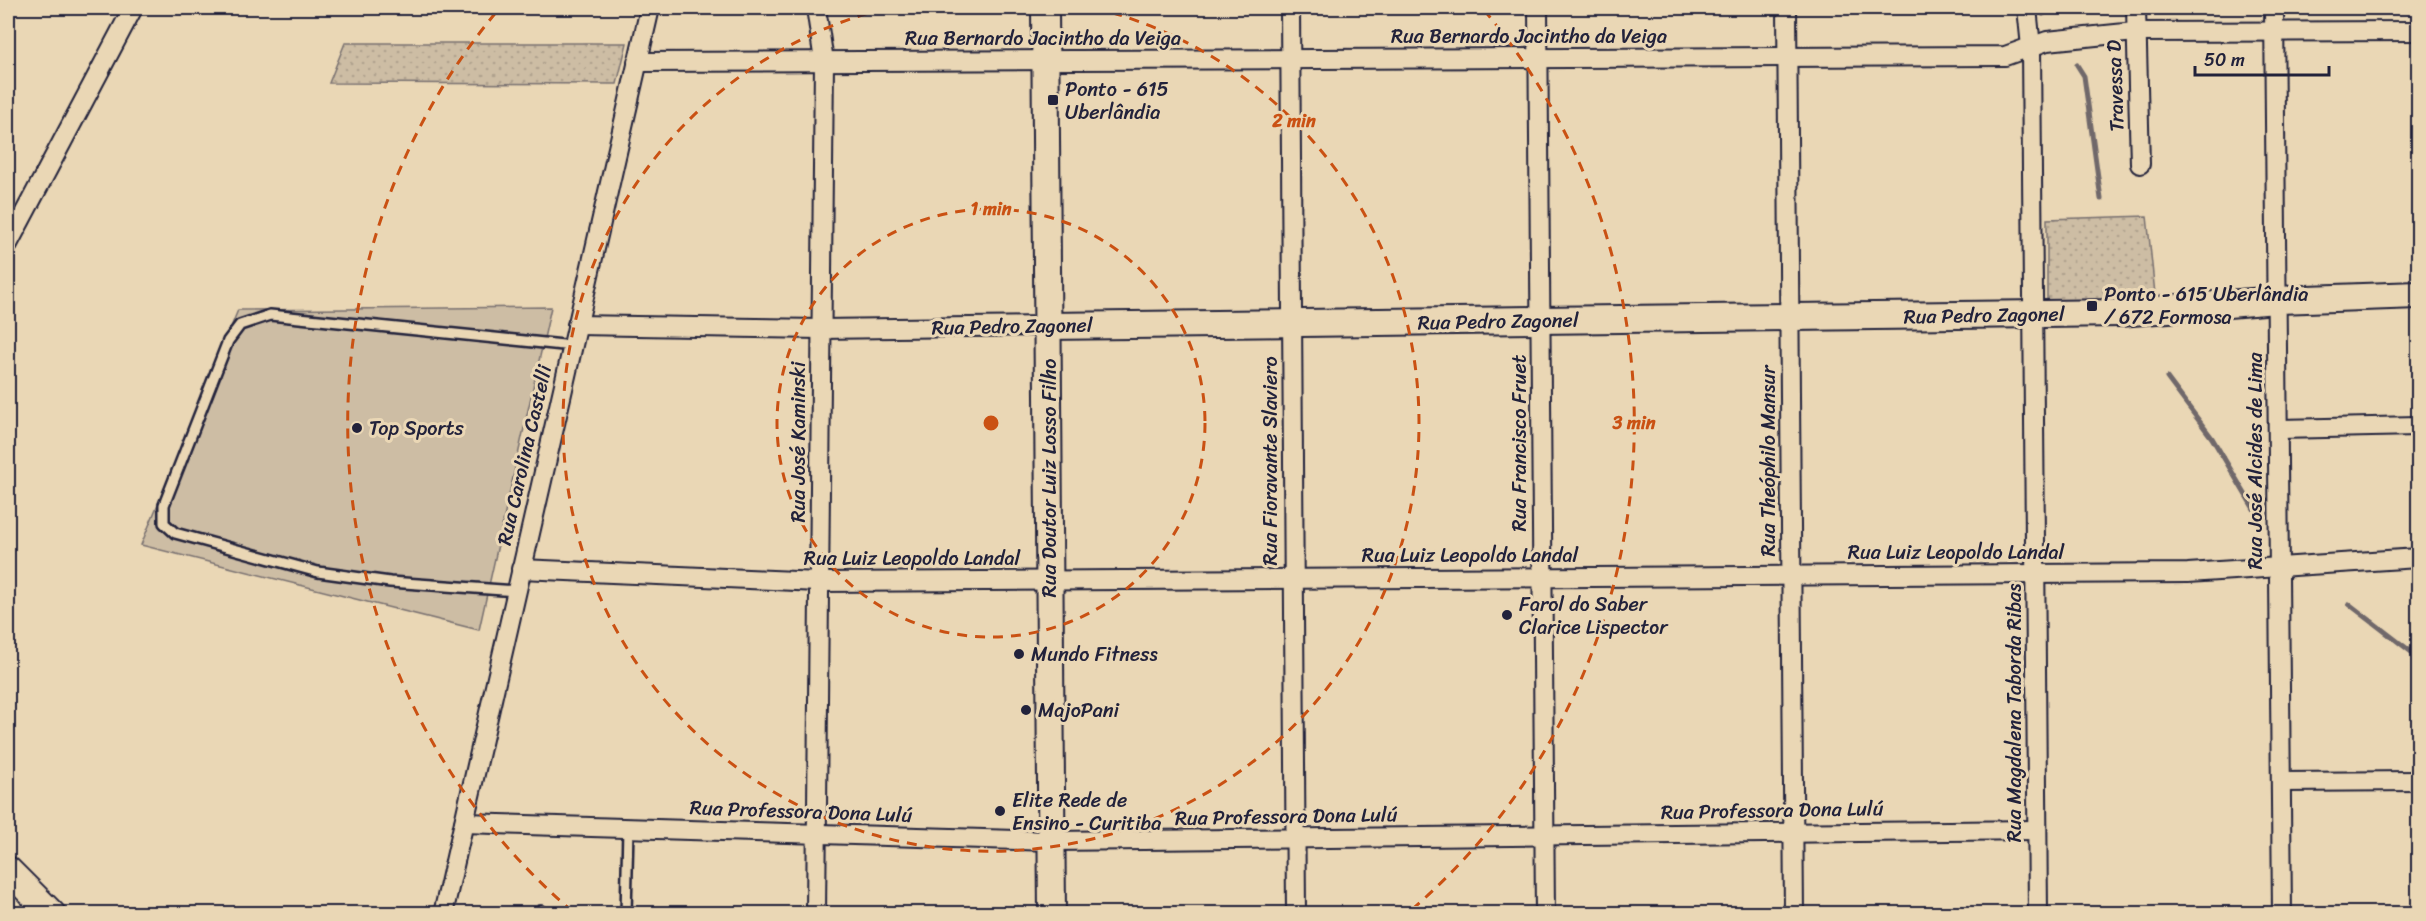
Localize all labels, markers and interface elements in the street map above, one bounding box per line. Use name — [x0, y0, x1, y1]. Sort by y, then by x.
street label: Rua Bernardo Jacintho da Veiga — [1391, 19, 1667, 54]
street label: Rua Bernardo Jacintho da Veiga — [905, 21, 1181, 56]
street label: Travessa D — [2096, 39, 2135, 132]
scale bar — [2195, 39, 2328, 77]
text: 50 m — [2204, 44, 2245, 76]
place label: Ponto - 615 Uberlândia — [1065, 72, 1169, 130]
marker: Ponto - 615 Uberlândia — [1046, 93, 1060, 107]
text: 2 min — [1271, 105, 1316, 137]
text: 1 min — [971, 193, 1012, 225]
place label: Ponto - 615 Uberlândia / 672 Formosa — [2104, 277, 2308, 335]
street label: Rua Pedro Zagonel — [1903, 297, 2066, 334]
marker: Ponto - 615 Uberlândia / 672 Formosa — [2085, 299, 2099, 313]
street label: Rua Pedro Zagonel — [1417, 303, 1580, 340]
street label: Rua Pedro Zagonel — [931, 308, 1094, 345]
street label: Rua José Alcides de Lima — [2238, 351, 2273, 570]
street label: Rua Francisco Fruet — [1502, 354, 1537, 531]
street label: Rua Fioravante Slaviero — [1253, 356, 1288, 566]
street label: Rua Doutor Luiz Losso Filho — [1032, 359, 1067, 597]
street label: Rua Carolina Castelli — [487, 361, 562, 549]
street label: Rua José Kaminski — [781, 361, 816, 523]
street label: Rua Theóphilo Mansur — [1751, 364, 1786, 556]
text: 3 min — [1611, 407, 1656, 439]
place label: Top Sports — [369, 411, 464, 446]
centre of rings — [981, 413, 1001, 433]
marker: Top Sports — [350, 421, 364, 435]
street label: Rua Luiz Leopoldo Landal — [1848, 535, 2065, 570]
street label: Rua Luiz Leopoldo Landal — [1362, 538, 1579, 573]
street label: Rua Luiz Leopoldo Landal — [804, 541, 1021, 576]
street label: Rua Magdalena Taborda Ribas — [1997, 583, 2032, 842]
place label: Farol do Saber Clarice Lispector — [1519, 587, 1669, 645]
marker: Farol do Saber Clarice Lispector — [1500, 608, 1514, 622]
place label: Mundo Fitness — [1031, 637, 1158, 672]
marker: Mundo Fitness — [1012, 647, 1026, 661]
place label: MajoPani — [1038, 693, 1121, 728]
marker: MajoPani — [1019, 703, 1033, 717]
place label: Elite Rede de Ensino - Curitiba — [1012, 783, 1161, 841]
street label: Rua Professora Dona Lulú — [689, 790, 913, 833]
street label: Rua Professora Dona Lulú — [1660, 791, 1884, 830]
street label: Rua Professora Dona Lulú — [1174, 797, 1398, 836]
marker: Elite Rede de Ensino - Curitiba — [993, 804, 1007, 818]

